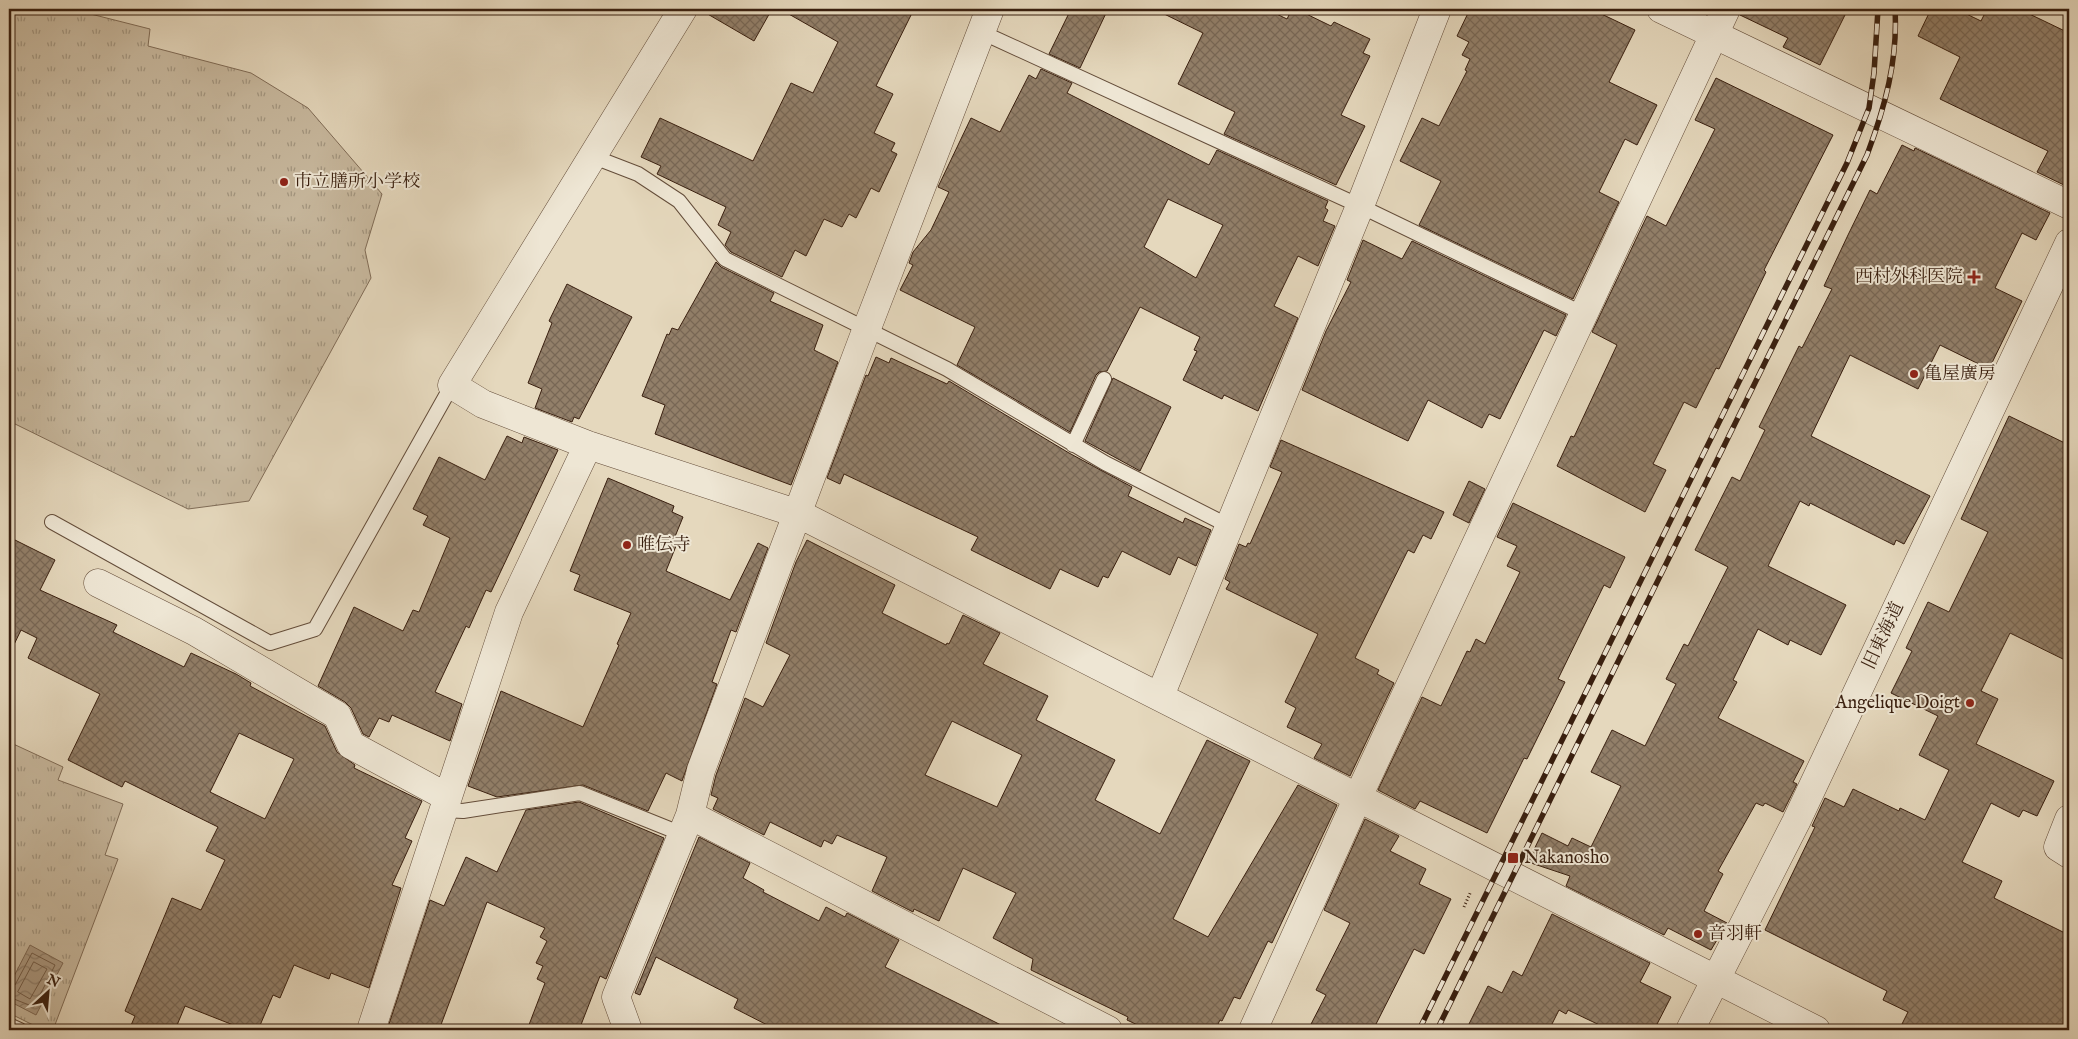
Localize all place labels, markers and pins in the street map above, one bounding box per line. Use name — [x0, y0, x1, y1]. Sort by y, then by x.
place label: 市立膳所小学校 — [294, 171, 420, 194]
marker: 市立膳所小学校 — [278, 176, 290, 188]
place label: 西村外科医院 — [1855, 266, 1963, 289]
marker: 西村外科医院 — [1967, 270, 1981, 284]
place label: 亀屋廣房 — [1924, 363, 1996, 386]
marker: 亀屋廣房 — [1908, 368, 1920, 380]
place label: 唯伝寺 — [637, 534, 691, 557]
marker: 唯伝寺 — [621, 539, 633, 551]
place label: Angelique Doigt — [1834, 692, 1960, 715]
marker: Angelique Doigt — [1964, 697, 1976, 709]
place label: Nakanosho — [1524, 847, 1609, 870]
marker: Nakanosho — [1506, 851, 1520, 865]
place label: 音羽軒 — [1708, 923, 1762, 946]
marker: 音羽軒 — [1692, 928, 1704, 940]

